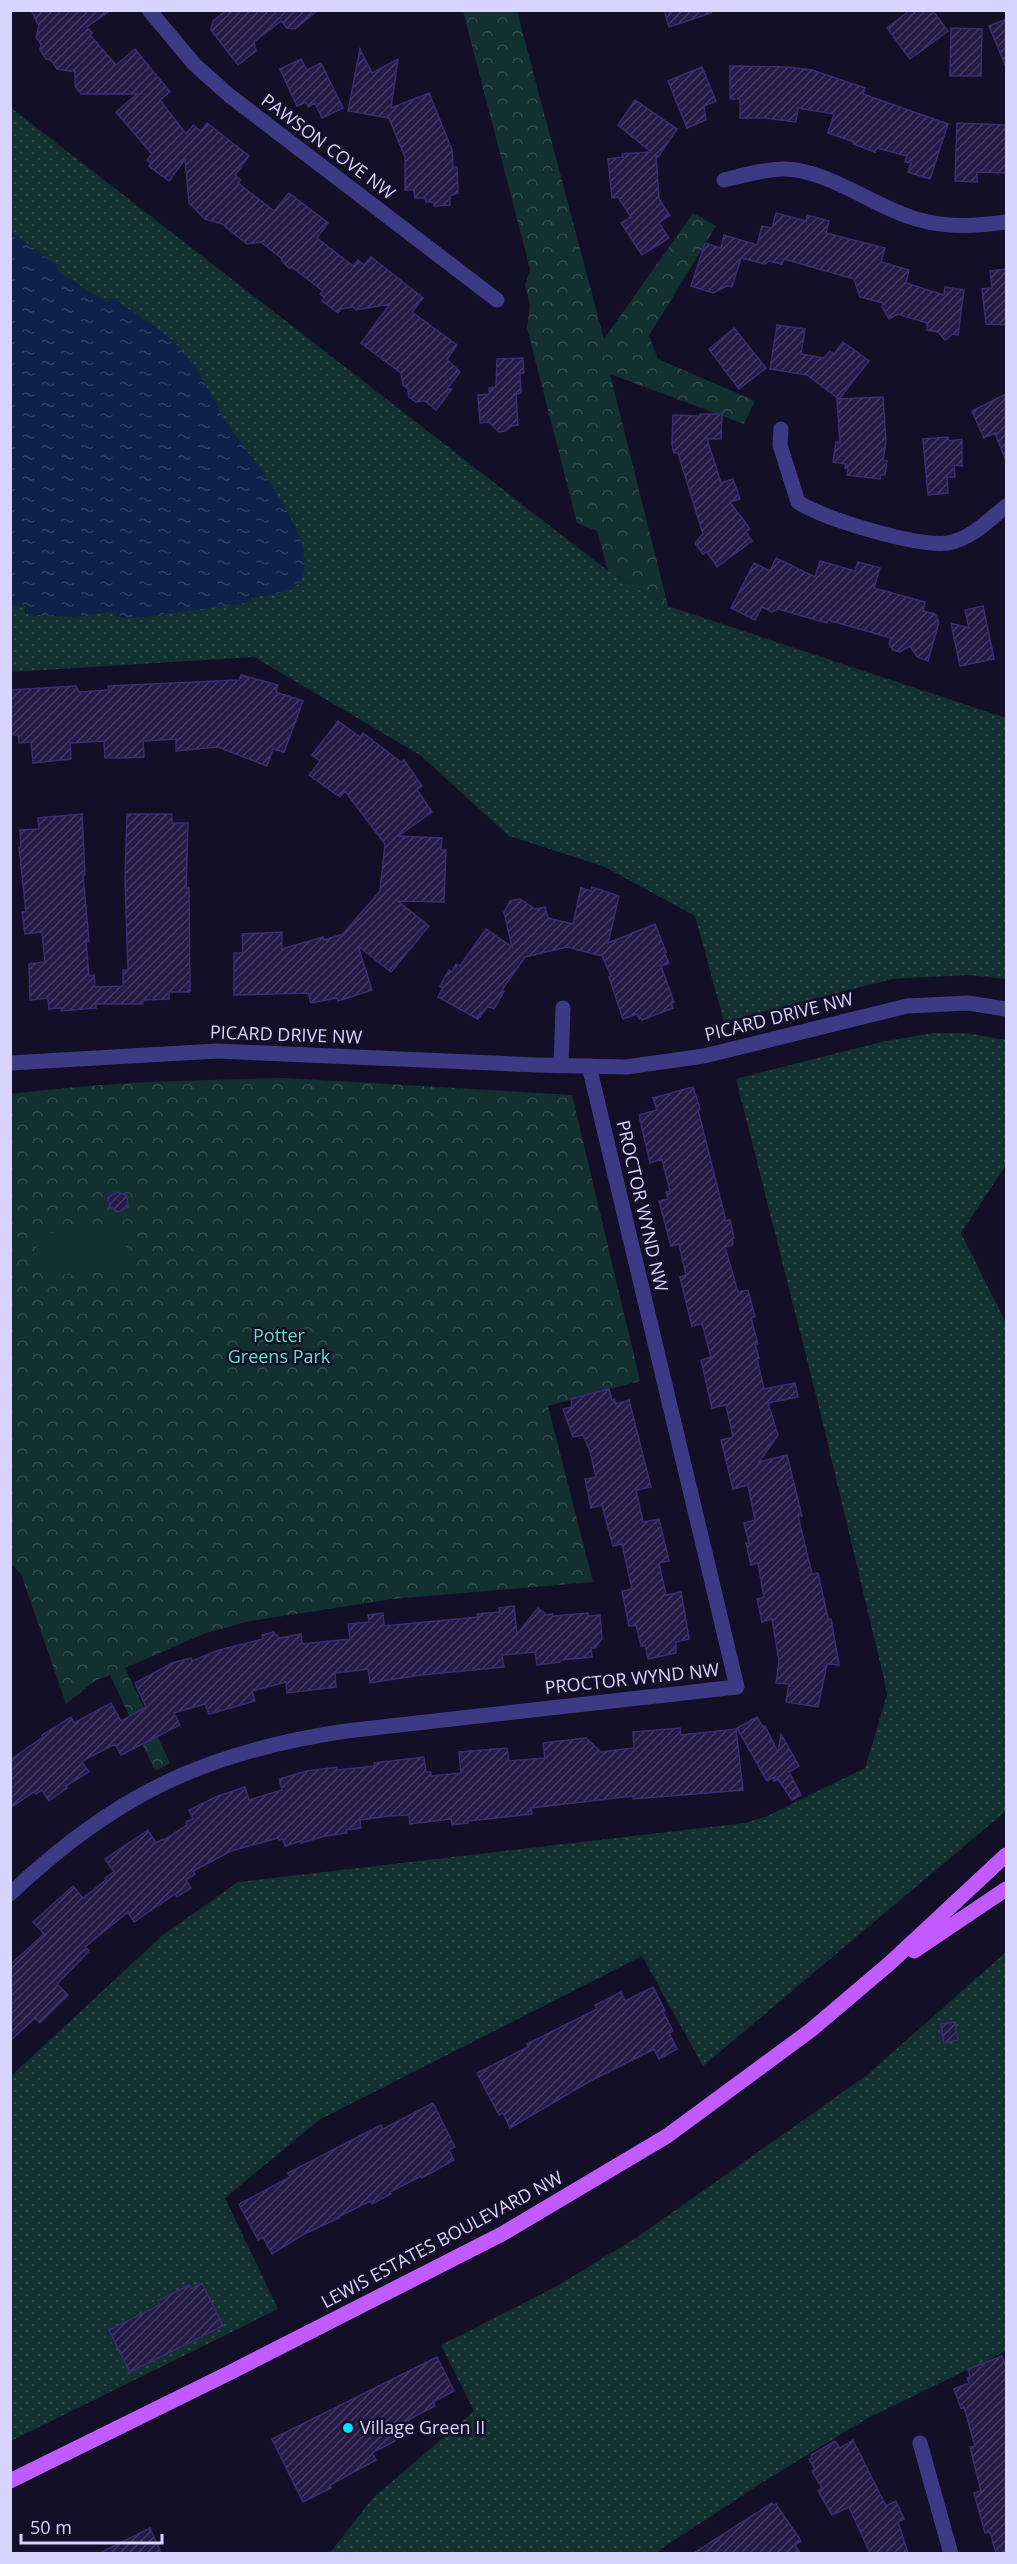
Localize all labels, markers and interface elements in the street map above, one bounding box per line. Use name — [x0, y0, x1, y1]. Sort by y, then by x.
street label: PAWSON COVE NW — [257, 88, 401, 205]
street label: PICARD DRIVE NW — [702, 986, 856, 1046]
street label: PICARD DRIVE NW — [210, 1019, 363, 1049]
street label: PROCTOR WYND NW — [612, 1118, 674, 1294]
park label: Potter Greens Park — [228, 1323, 331, 1368]
street label: PROCTOR WYND NW — [544, 1657, 721, 1699]
street label: LEWIS ESTATES BOULEVARD NW — [316, 2165, 567, 2313]
place label: Village Green II — [360, 2415, 485, 2439]
marker: Village Green II — [341, 2421, 355, 2435]
scale bar — [21, 2507, 162, 2545]
text: 50 m — [30, 2515, 72, 2539]

